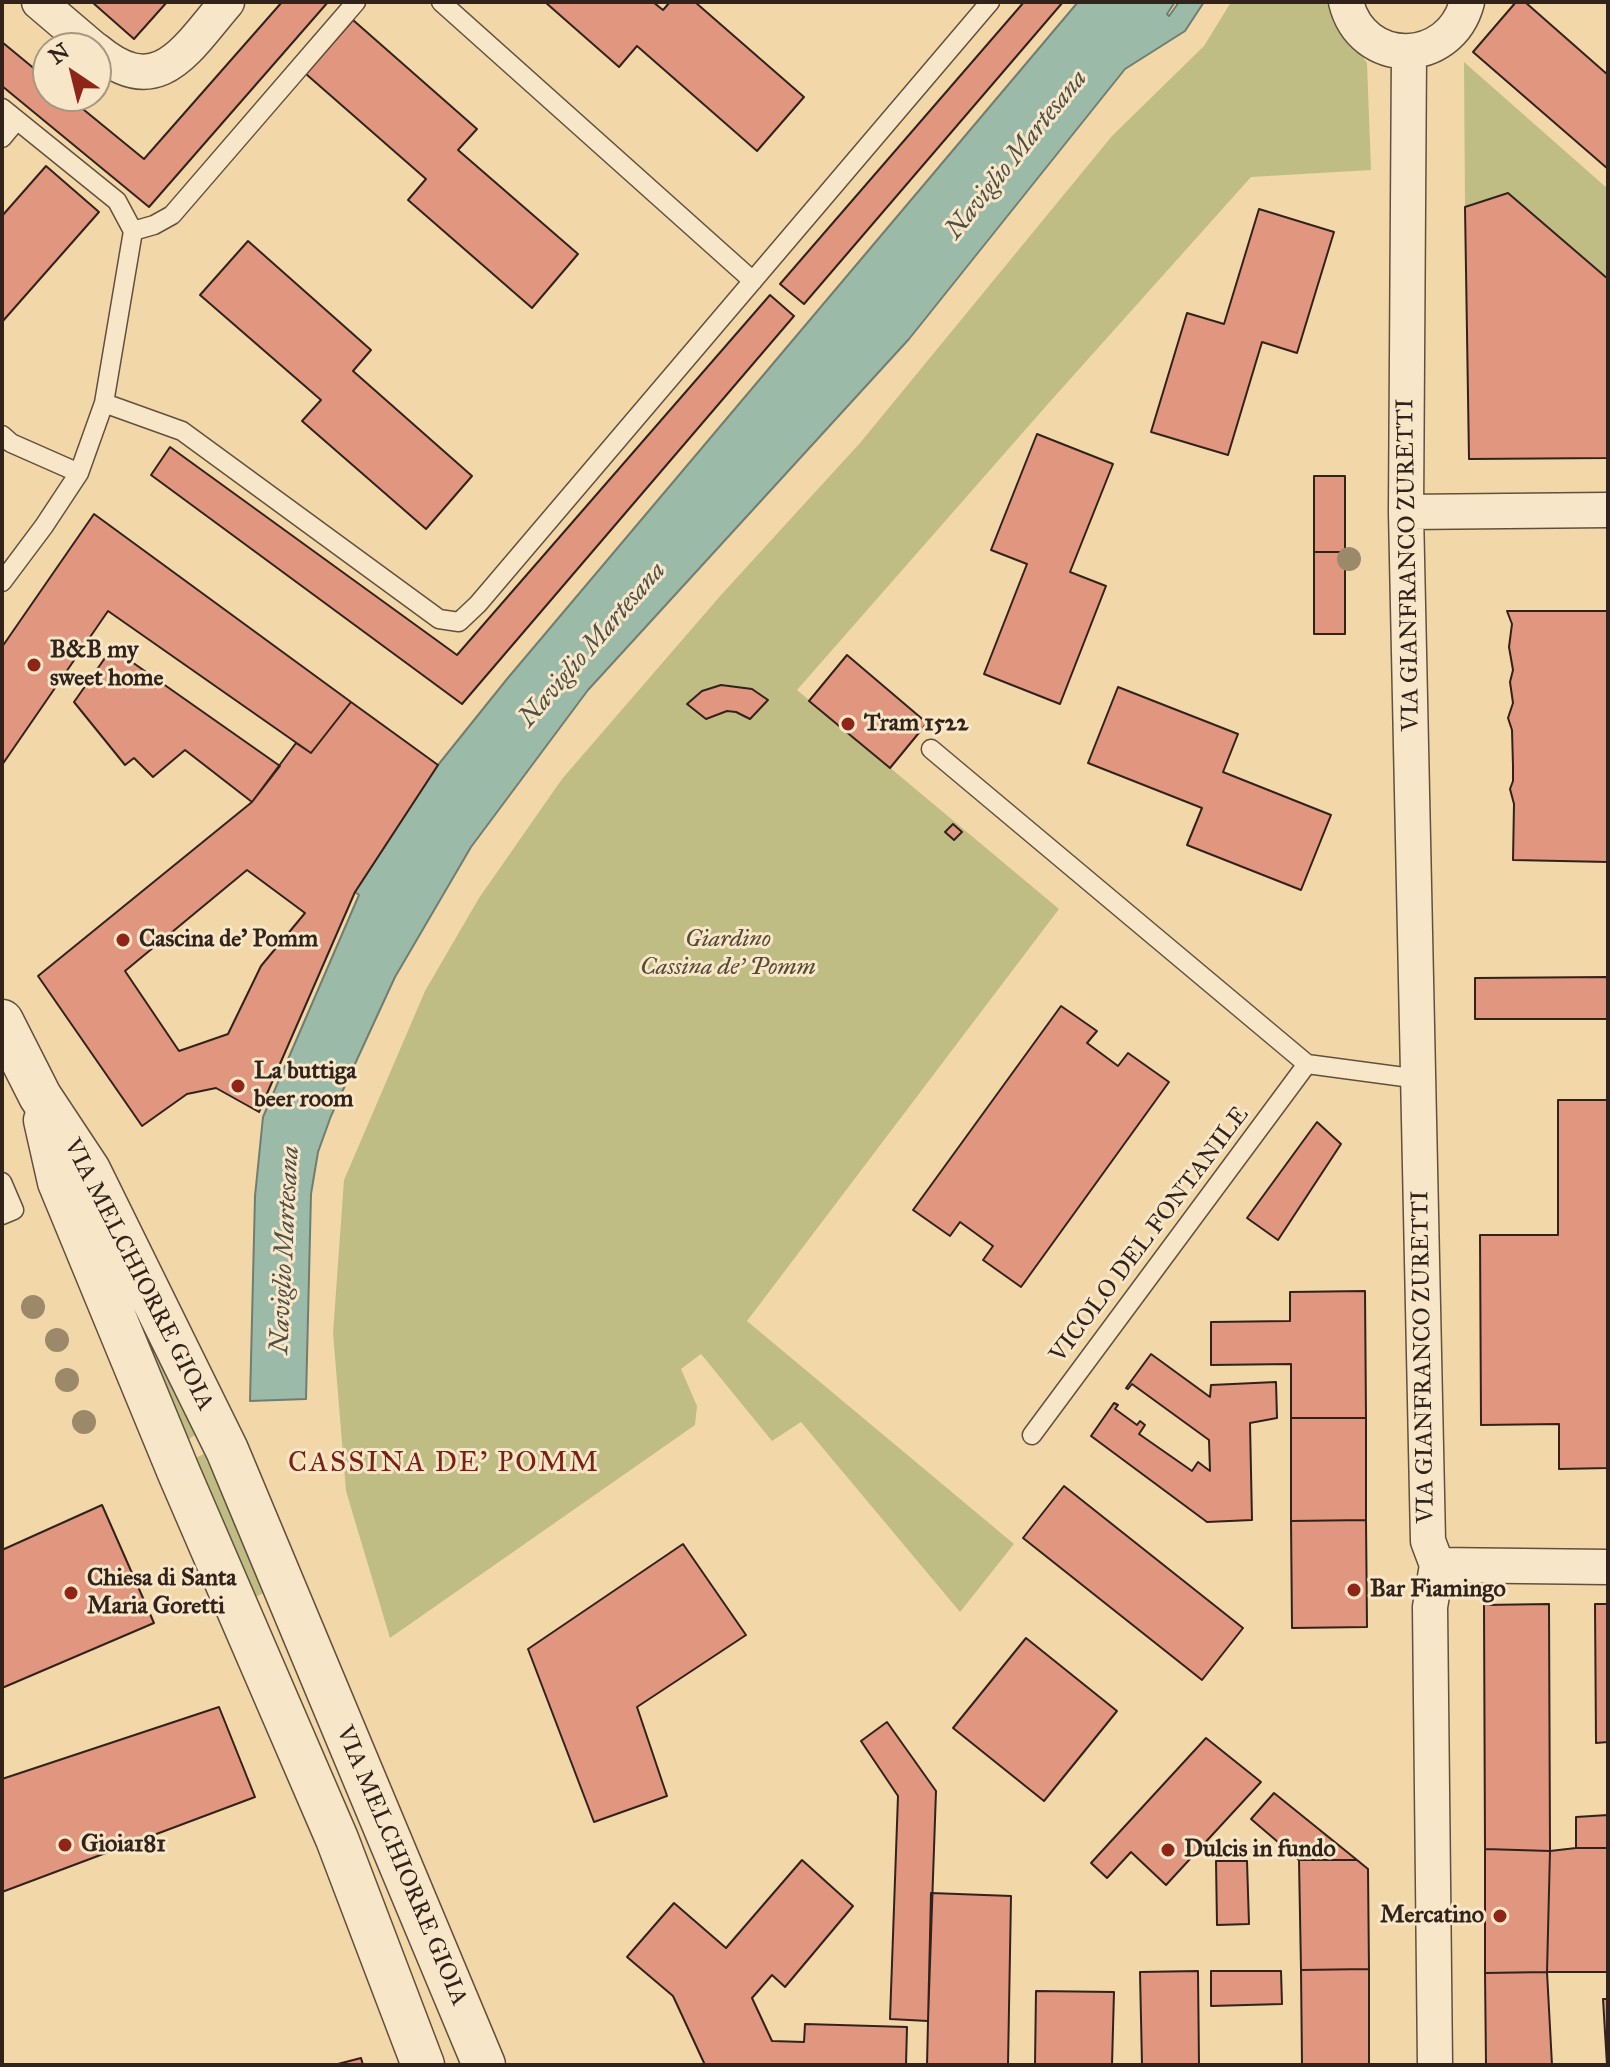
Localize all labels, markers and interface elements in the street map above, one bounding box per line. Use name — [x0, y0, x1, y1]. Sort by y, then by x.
north arrow — [32, 32, 112, 112]
text: N — [44, 37, 74, 70]
water label: Naviglio Martesana — [939, 64, 1095, 246]
street label: VIA GIANFRANCO ZURETTI — [1392, 398, 1426, 732]
water label: Naviglio Martesana — [513, 556, 673, 734]
place label: B&B my sweet home — [50, 637, 163, 693]
marker: B&B my sweet home — [25, 656, 43, 674]
place label: Tram 1522 — [864, 710, 968, 738]
marker: Tram 1522 — [839, 715, 857, 733]
place label: Cascina de' Pomm — [139, 926, 318, 954]
park label: Giardino Cassina de' Pomm — [640, 926, 816, 982]
marker: Cascina de' Pomm — [114, 931, 132, 949]
place label: La buttiga beer room — [254, 1058, 356, 1114]
marker: La buttiga beer room — [229, 1077, 247, 1095]
street label: VICOLO DEL FONTANILE — [1044, 1101, 1256, 1369]
street label: VIA MELCHIORRE GIOIA — [57, 1134, 219, 1416]
water label: Naviglio Martesana — [265, 1145, 307, 1355]
street label: VIA GIANFRANCO ZURETTI — [1407, 1190, 1441, 1524]
district label: CASSINA DE' POMM — [288, 1447, 600, 1481]
place label: Chiesa di Santa Maria Goretti — [87, 1565, 237, 1621]
place label: Bar Fiamingo — [1370, 1576, 1506, 1604]
marker: Bar Fiamingo — [1345, 1581, 1363, 1599]
marker: Chiesa di Santa Maria Goretti — [62, 1584, 80, 1602]
street label: VIA MELCHIORRE GIOIA — [329, 1722, 473, 2010]
place label: Gioia181 — [81, 1831, 166, 1859]
marker: Gioia181 — [56, 1836, 74, 1854]
place label: Dulcis in fundo — [1184, 1836, 1336, 1864]
marker: Dulcis in fundo — [1159, 1841, 1177, 1859]
place label: Mercatino — [1380, 1902, 1484, 1930]
marker: Mercatino — [1491, 1907, 1509, 1925]

